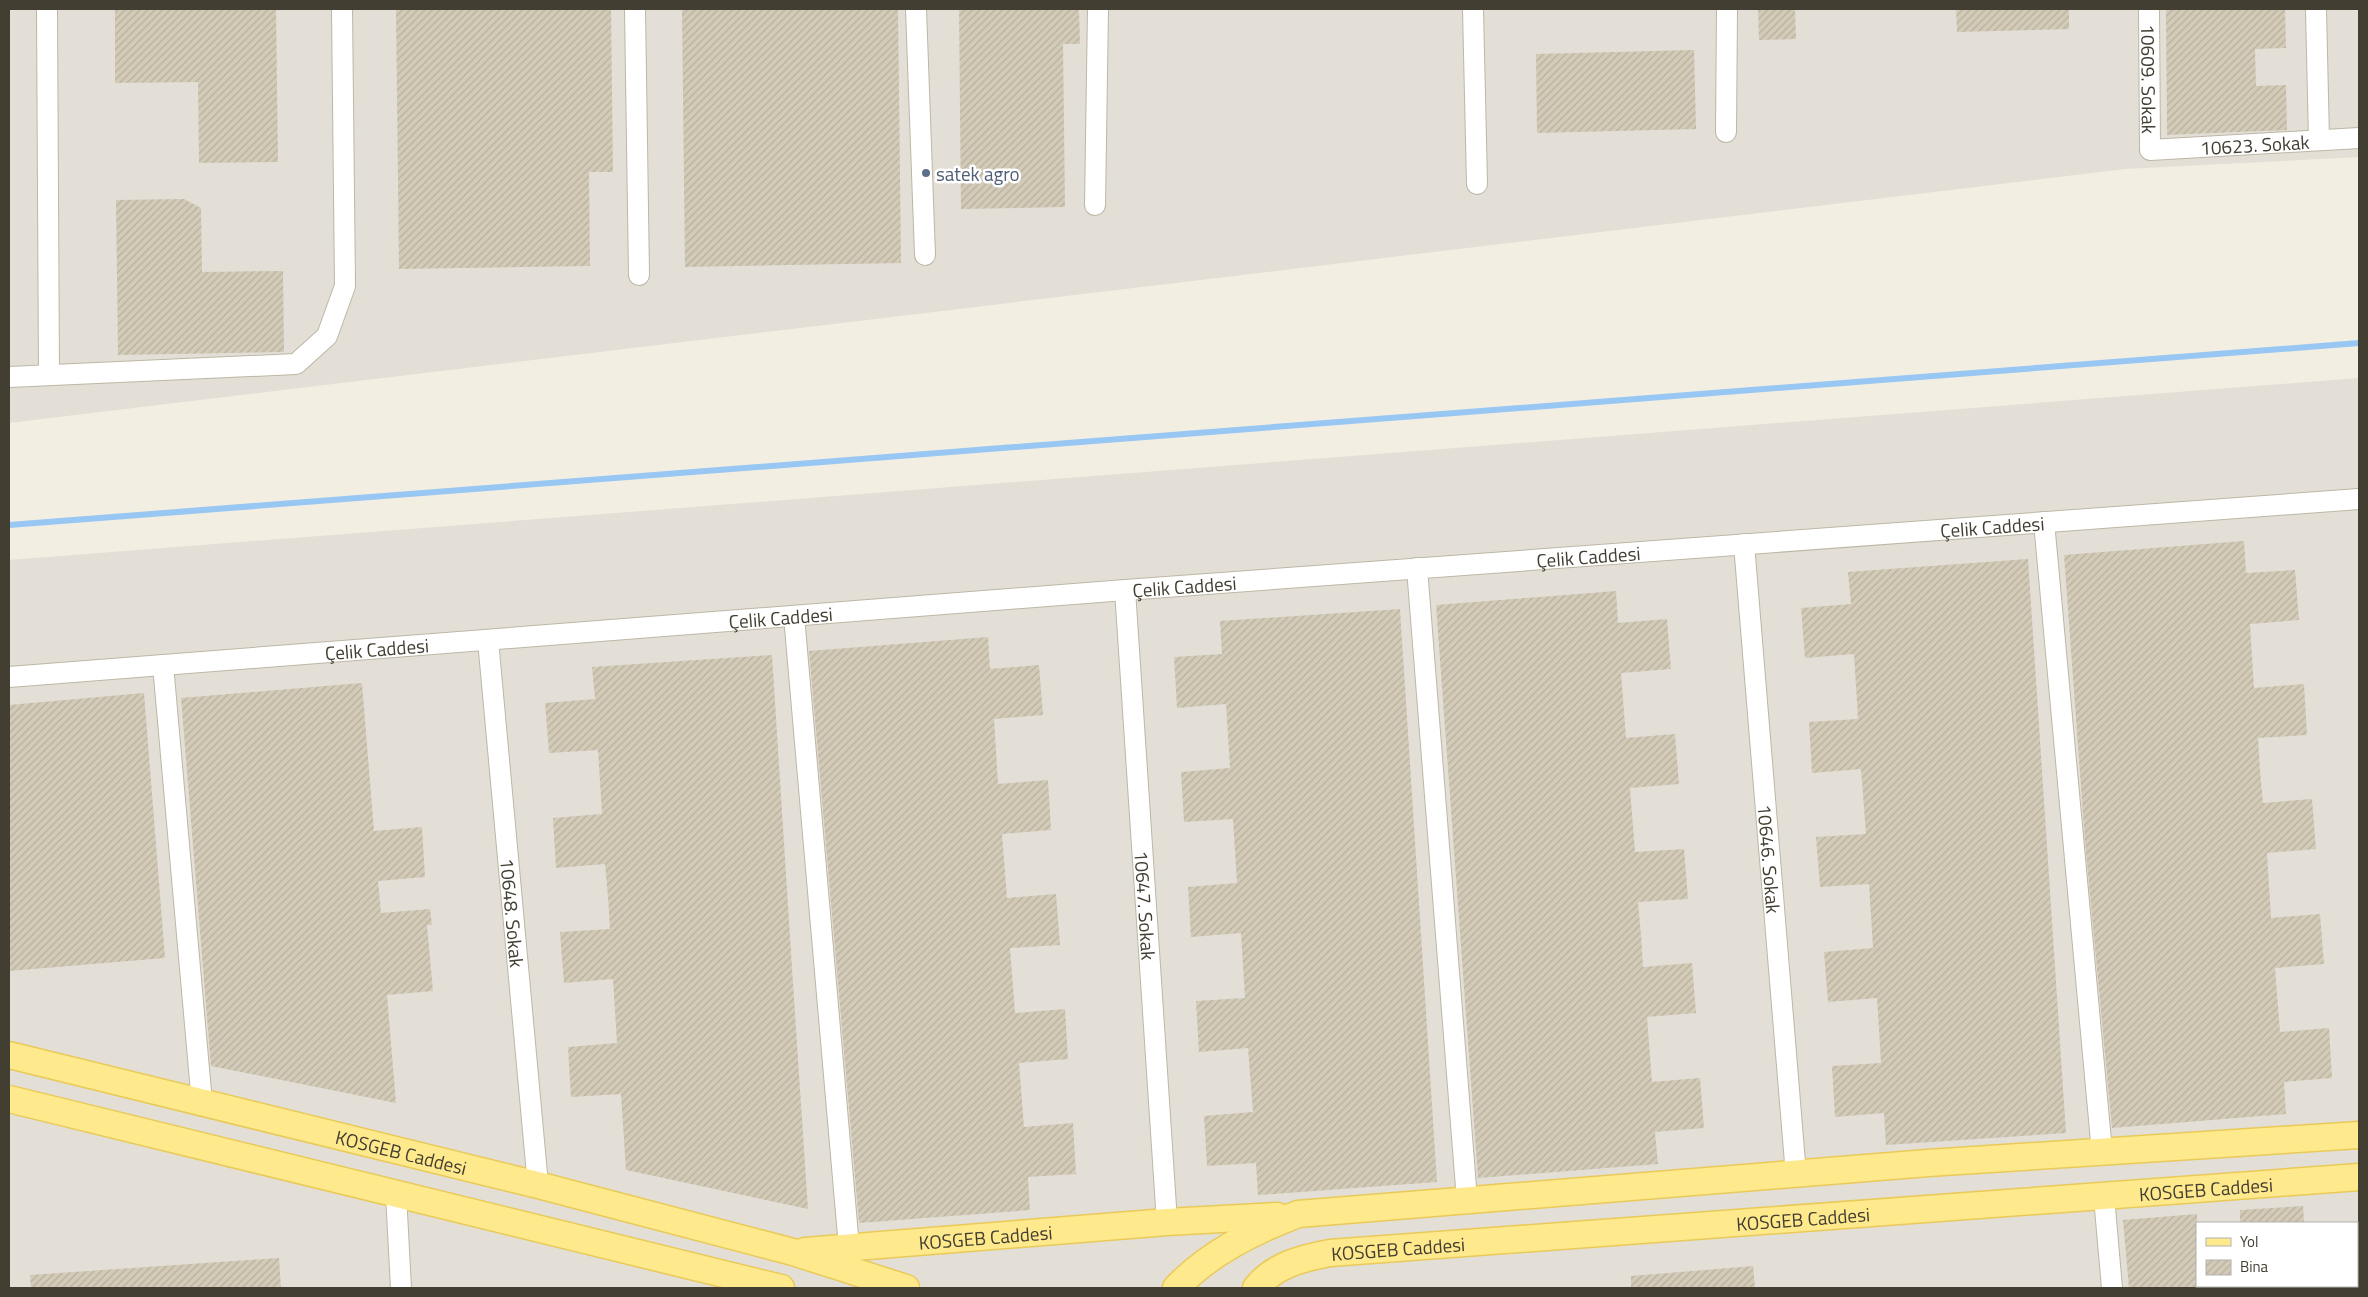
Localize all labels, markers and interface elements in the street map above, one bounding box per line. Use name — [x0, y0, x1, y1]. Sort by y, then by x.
street label: 10609. Sokak — [2135, 24, 2164, 134]
street label: 10623. Sokak — [2199, 126, 2310, 162]
place label: satek agro — [936, 159, 1020, 188]
marker: satek agro — [920, 167, 932, 179]
street label: Çelik Caddesi — [1939, 508, 2045, 544]
street label: Çelik Caddesi — [1535, 538, 1641, 574]
street label: Çelik Caddesi — [1131, 567, 1238, 604]
street label: Çelik Caddesi — [728, 598, 834, 635]
street label: Çelik Caddesi — [324, 630, 430, 667]
street label: 10646. Sokak — [1751, 803, 1789, 915]
street label: 10647. Sokak — [1128, 850, 1164, 961]
street label: 10648. Sokak — [494, 857, 532, 969]
street label: KOSGEB Caddesi — [333, 1121, 470, 1181]
street label: KOSGEB Caddesi — [2138, 1169, 2274, 1208]
street label: KOSGEB Caddesi — [1735, 1199, 1871, 1237]
street label: KOSGEB Caddesi — [917, 1217, 1053, 1256]
legend — [2196, 1222, 2358, 1287]
street label: KOSGEB Caddesi — [1330, 1229, 1466, 1267]
text: Yol — [2240, 1230, 2258, 1253]
text: Bina — [2240, 1255, 2269, 1278]

